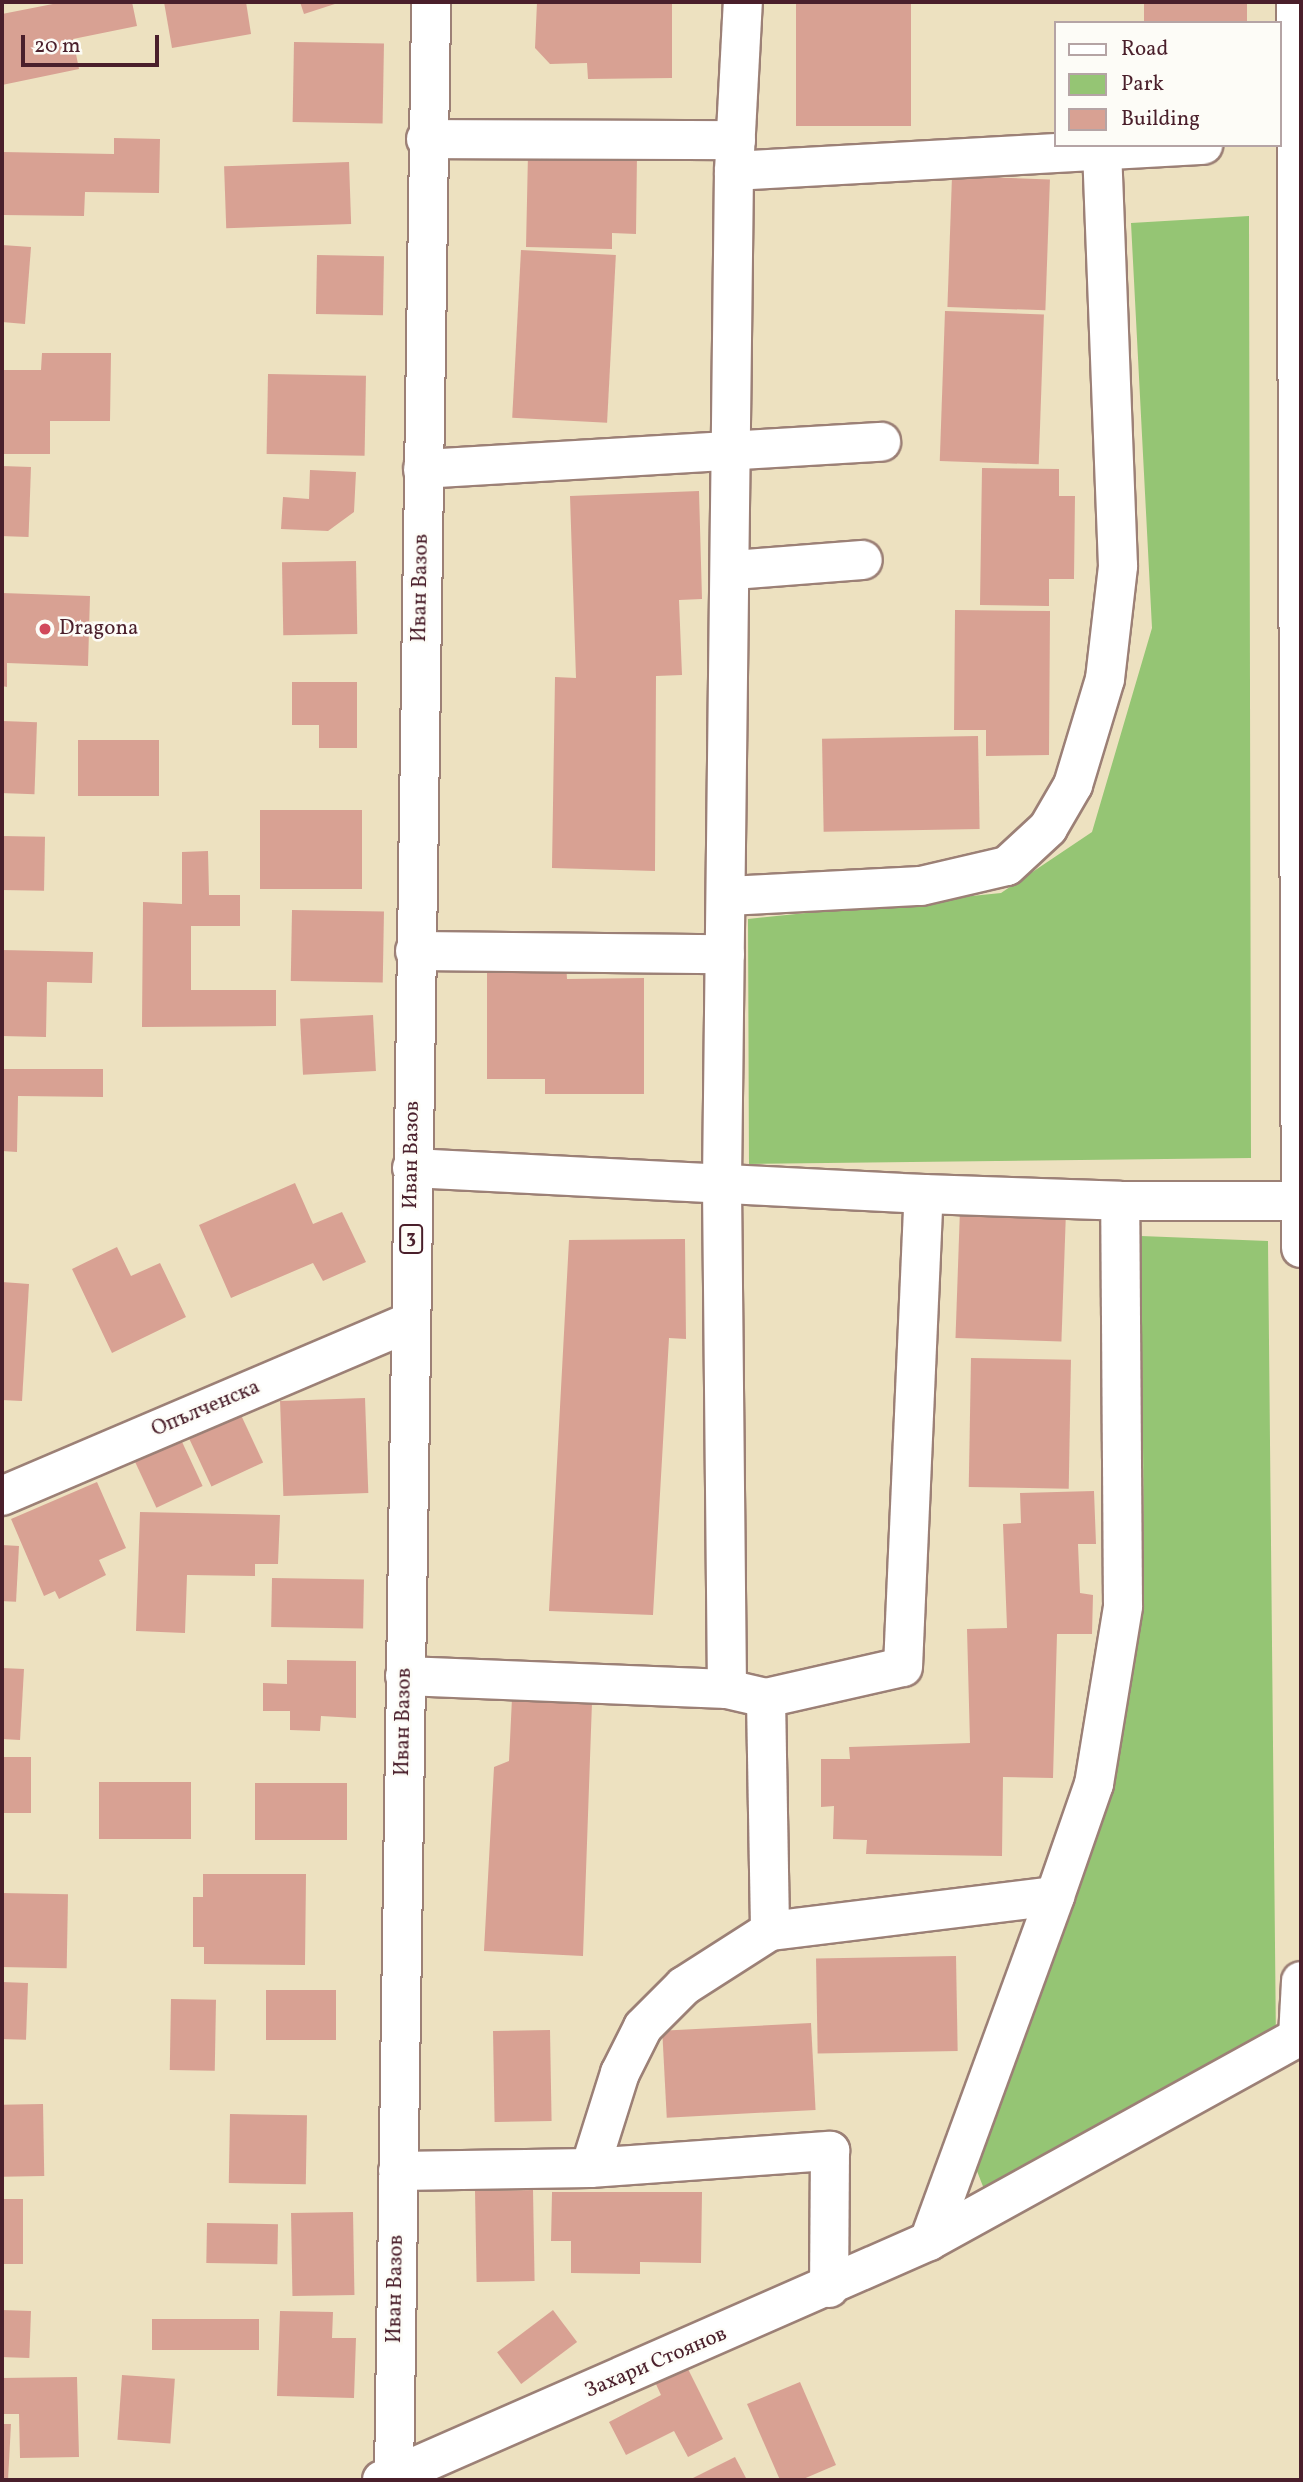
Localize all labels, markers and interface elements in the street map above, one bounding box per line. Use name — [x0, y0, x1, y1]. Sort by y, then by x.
scale bar — [24, 21, 163, 65]
legend — [1054, 21, 1282, 147]
text: 20 m — [34, 32, 80, 61]
text: Road — [1121, 35, 1168, 64]
text: Park — [1121, 70, 1164, 99]
text: Building — [1121, 105, 1200, 134]
street label: Иван Вазов — [407, 534, 435, 642]
place label: Dragona — [59, 616, 138, 642]
marker: Dragona — [37, 621, 53, 637]
street label: Иван Вазов — [398, 1101, 426, 1209]
road number: 3 — [399, 1224, 423, 1254]
street label: Опълченска — [148, 1375, 264, 1443]
street label: Иван Вазов — [390, 1668, 418, 1776]
street label: Иван Вазов — [382, 2235, 410, 2343]
street label: Захари Стоянов — [581, 2322, 731, 2404]

